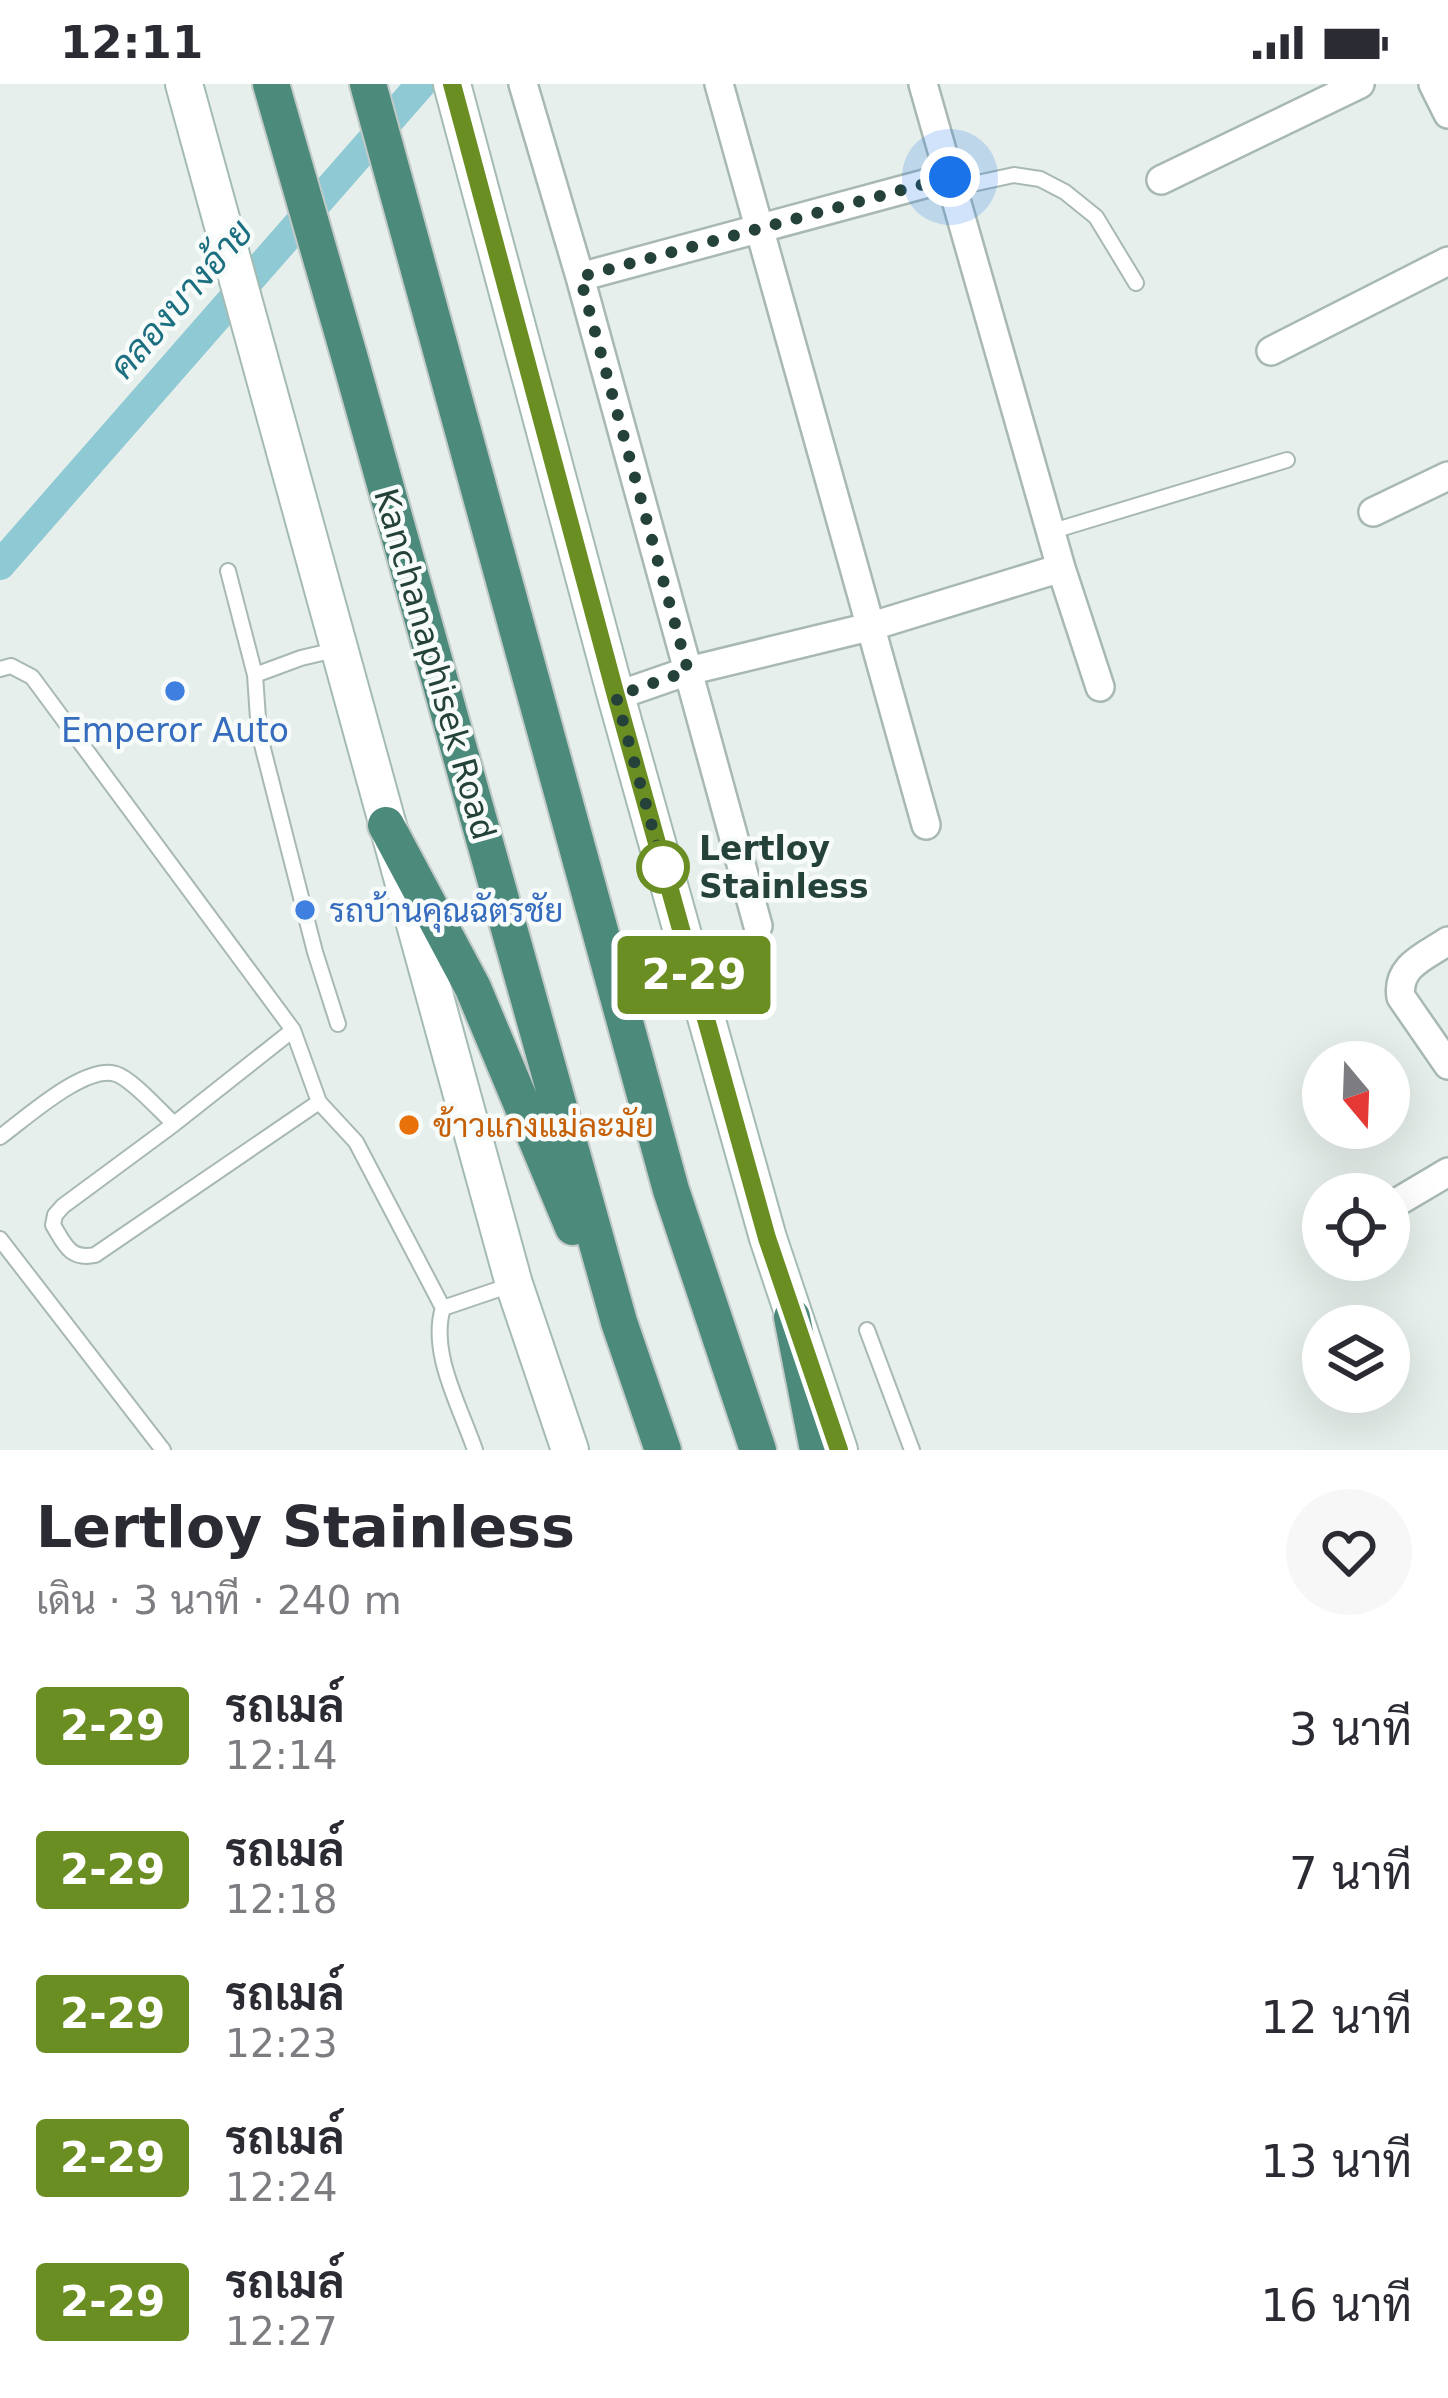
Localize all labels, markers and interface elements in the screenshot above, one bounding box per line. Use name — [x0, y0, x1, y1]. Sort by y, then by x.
text: 12:11 — [60, 16, 203, 69]
your location — [920, 147, 980, 207]
water label: คลองบางอ้าย — [100, 210, 261, 387]
street label: Kanchanaphisek Road — [366, 484, 504, 844]
marker: Emperor Auto — [162, 678, 188, 704]
place label: Emperor Auto — [61, 711, 289, 750]
place label: Lertloy Stainless — [699, 829, 869, 906]
marker: Lertloy Stainless — [638, 842, 688, 892]
place label: รถบ้านคุณฉัตรชัย — [329, 890, 563, 933]
marker: รถบ้านคุณฉัตรชัย — [292, 897, 318, 923]
line badge: 2-29 — [610, 936, 778, 1014]
text: 2-29 — [641, 950, 747, 999]
north arrow — [1302, 1041, 1410, 1149]
map controls — [1302, 1041, 1410, 1413]
place label: ข้าวแกงแม่ละมัย — [433, 1105, 654, 1145]
marker: ข้าวแกงแม่ละมัย — [396, 1112, 422, 1138]
button: locate — [1302, 1173, 1410, 1281]
button: layers — [1302, 1305, 1410, 1413]
button: heart — [1286, 1489, 1412, 1615]
text: Lertloy Stainless — [36, 1494, 575, 1560]
text: เดิน · 3 นาที · 240 m — [36, 1578, 402, 1623]
text: รถเมล์ — [225, 1680, 344, 1733]
text: 2-29 — [60, 1701, 165, 1750]
text: 3 นาที — [1289, 1703, 1412, 1756]
text: 12:14 — [225, 1733, 338, 1778]
text: รถเมล์ — [225, 1824, 344, 1877]
text: 2-29 — [60, 1845, 165, 1894]
text: 7 นาที — [1289, 1847, 1412, 1900]
text: 12:18 — [225, 1877, 338, 1922]
text: รถเมล์ — [225, 1968, 344, 2021]
text: 2-29 — [60, 1989, 165, 2038]
text: 12 นาที — [1260, 1991, 1412, 2044]
text: 12:23 — [225, 2021, 338, 2066]
text: รถเมล์ — [225, 2112, 344, 2165]
text: 2-29 — [60, 2133, 165, 2182]
text: 13 นาที — [1260, 2135, 1412, 2188]
text: 12:24 — [225, 2165, 338, 2210]
text: รถเมล์ — [225, 2256, 344, 2309]
text: 2-29 — [60, 2277, 165, 2326]
text: 16 นาที — [1260, 2279, 1412, 2332]
text: 12:27 — [225, 2309, 338, 2354]

